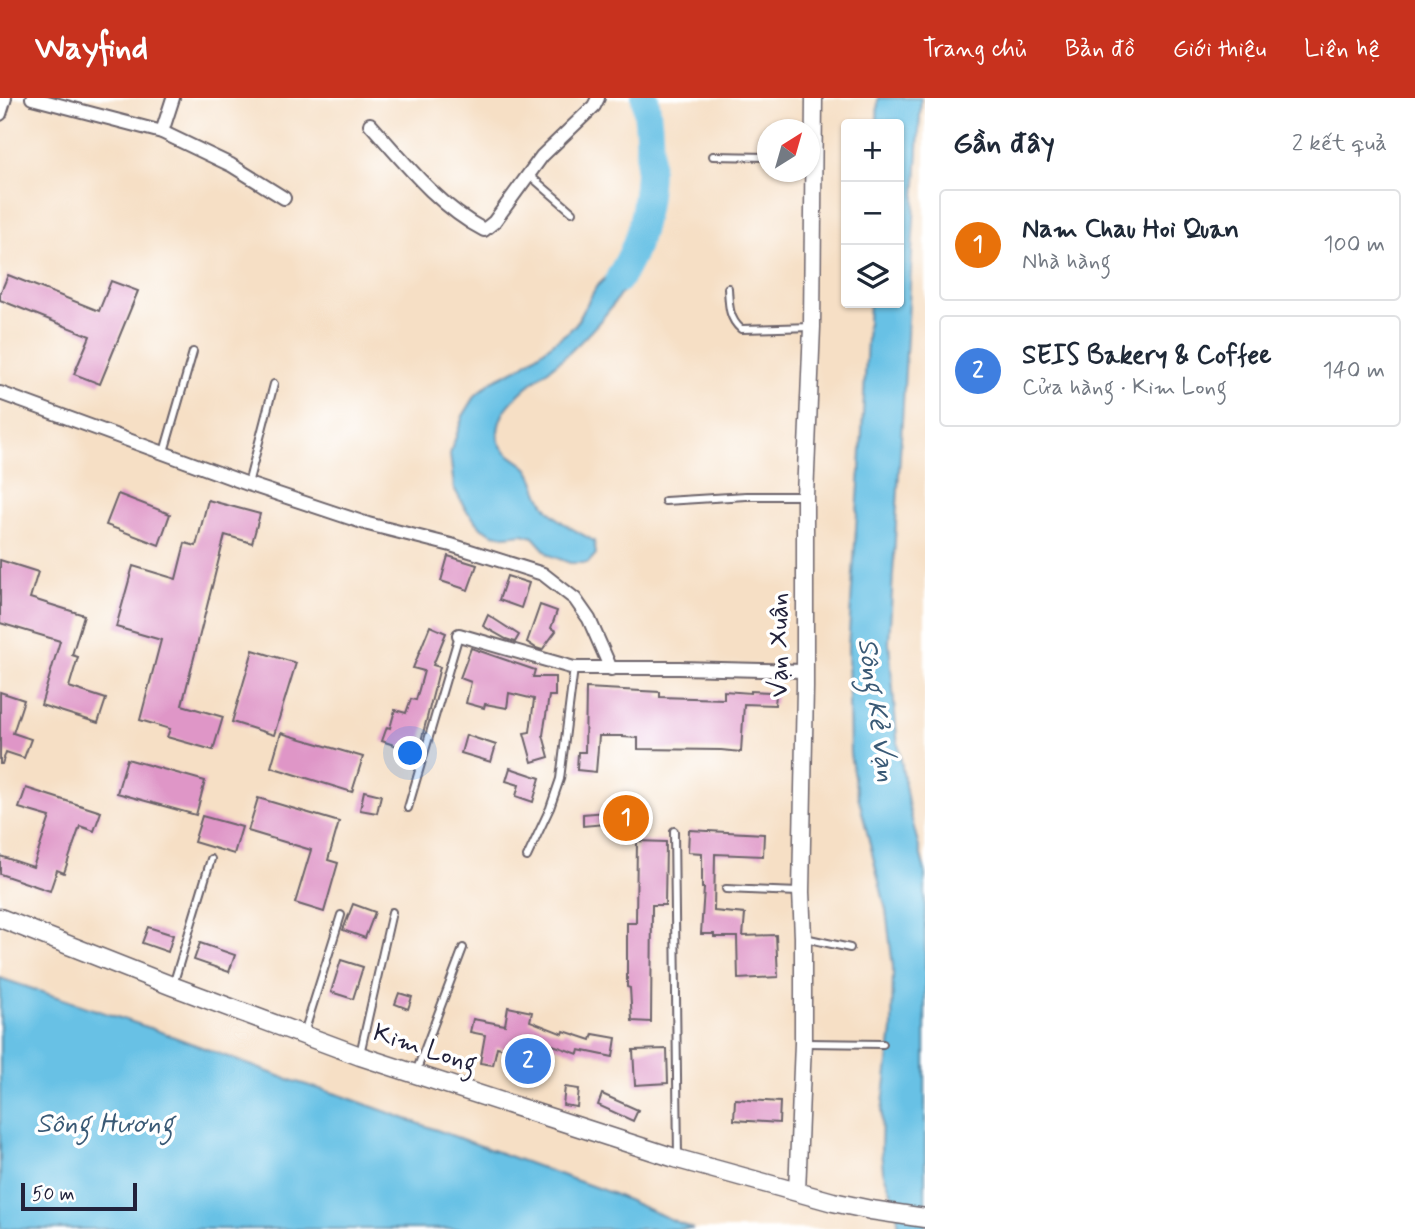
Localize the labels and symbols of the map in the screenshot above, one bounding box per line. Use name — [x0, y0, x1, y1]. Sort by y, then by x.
north arrow — [757, 119, 820, 182]
street label: Vạn Xuân — [763, 593, 797, 697]
water label: Sông Kẻ Vạn — [845, 636, 904, 785]
your location — [393, 736, 427, 770]
pin: 1 — [603, 792, 649, 844]
street label: Kim Long — [368, 1016, 481, 1085]
pin: 2 — [505, 1035, 551, 1087]
water label: Sông Hương — [36, 1106, 177, 1146]
scale bar — [21, 1180, 136, 1212]

